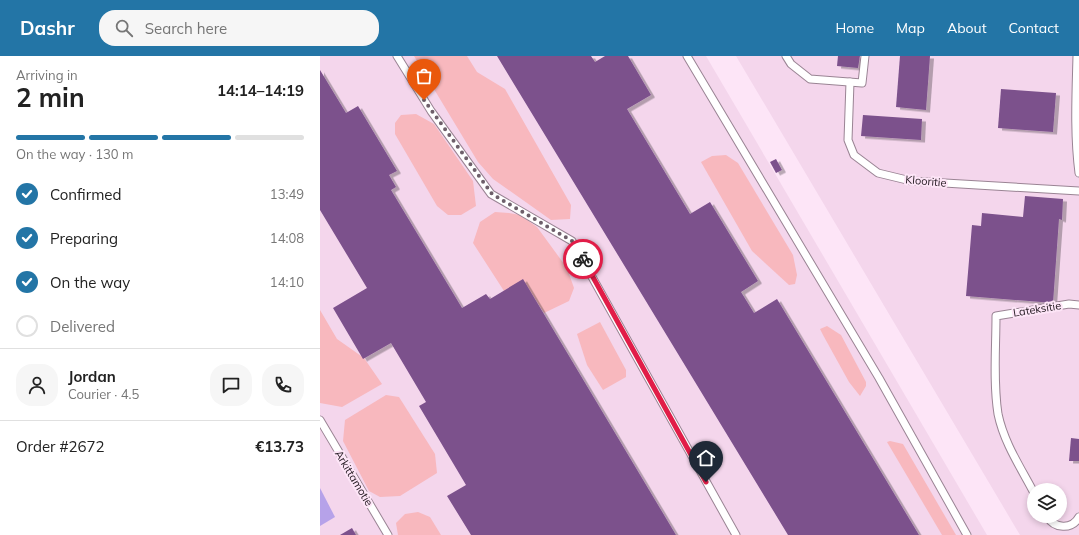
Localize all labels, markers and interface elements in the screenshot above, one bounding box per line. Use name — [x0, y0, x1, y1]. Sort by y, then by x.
search box — [99, 10, 379, 46]
text: Dashr — [20, 16, 75, 40]
icon: search — [113, 17, 135, 39]
text: Search here — [145, 19, 227, 38]
text: Home — [835, 19, 874, 37]
text: Map — [896, 19, 925, 37]
text: About — [947, 19, 987, 37]
text: Contact — [1009, 19, 1059, 37]
pin — [407, 59, 441, 100]
icon: bag — [413, 65, 435, 87]
text: Arriving in — [16, 67, 78, 83]
text: 2 min — [16, 81, 85, 114]
text: 14:14–14:19 — [217, 81, 304, 100]
text: On the way · 130 m — [16, 146, 133, 162]
street label: Klooritie — [905, 172, 947, 190]
icon: check — [16, 183, 38, 205]
text: Confirmed — [50, 185, 121, 204]
text: 13:49 — [270, 186, 304, 202]
icon: check — [16, 227, 38, 249]
text: Preparing — [50, 229, 118, 248]
text: 14:08 — [270, 230, 304, 246]
courier — [563, 239, 603, 279]
icon: bike — [572, 248, 594, 270]
icon: check — [16, 271, 38, 293]
text: On the way — [50, 273, 130, 292]
text: 14:10 — [270, 274, 304, 290]
street label: Lateksitie — [1012, 298, 1062, 320]
text: Delivered — [50, 317, 115, 336]
button: person — [16, 364, 58, 406]
button: chat — [210, 364, 252, 406]
button: phone — [262, 364, 304, 406]
text: Jordan — [68, 367, 116, 386]
text: Courier · 4.5 — [68, 386, 139, 402]
text: Order #2672 — [16, 437, 104, 456]
text: €13.73 — [255, 437, 304, 456]
pin — [689, 441, 723, 482]
street label: Arkittamotie — [332, 447, 376, 509]
icon: home — [695, 447, 717, 469]
map controls — [1027, 483, 1067, 523]
button: layers — [1027, 483, 1067, 523]

